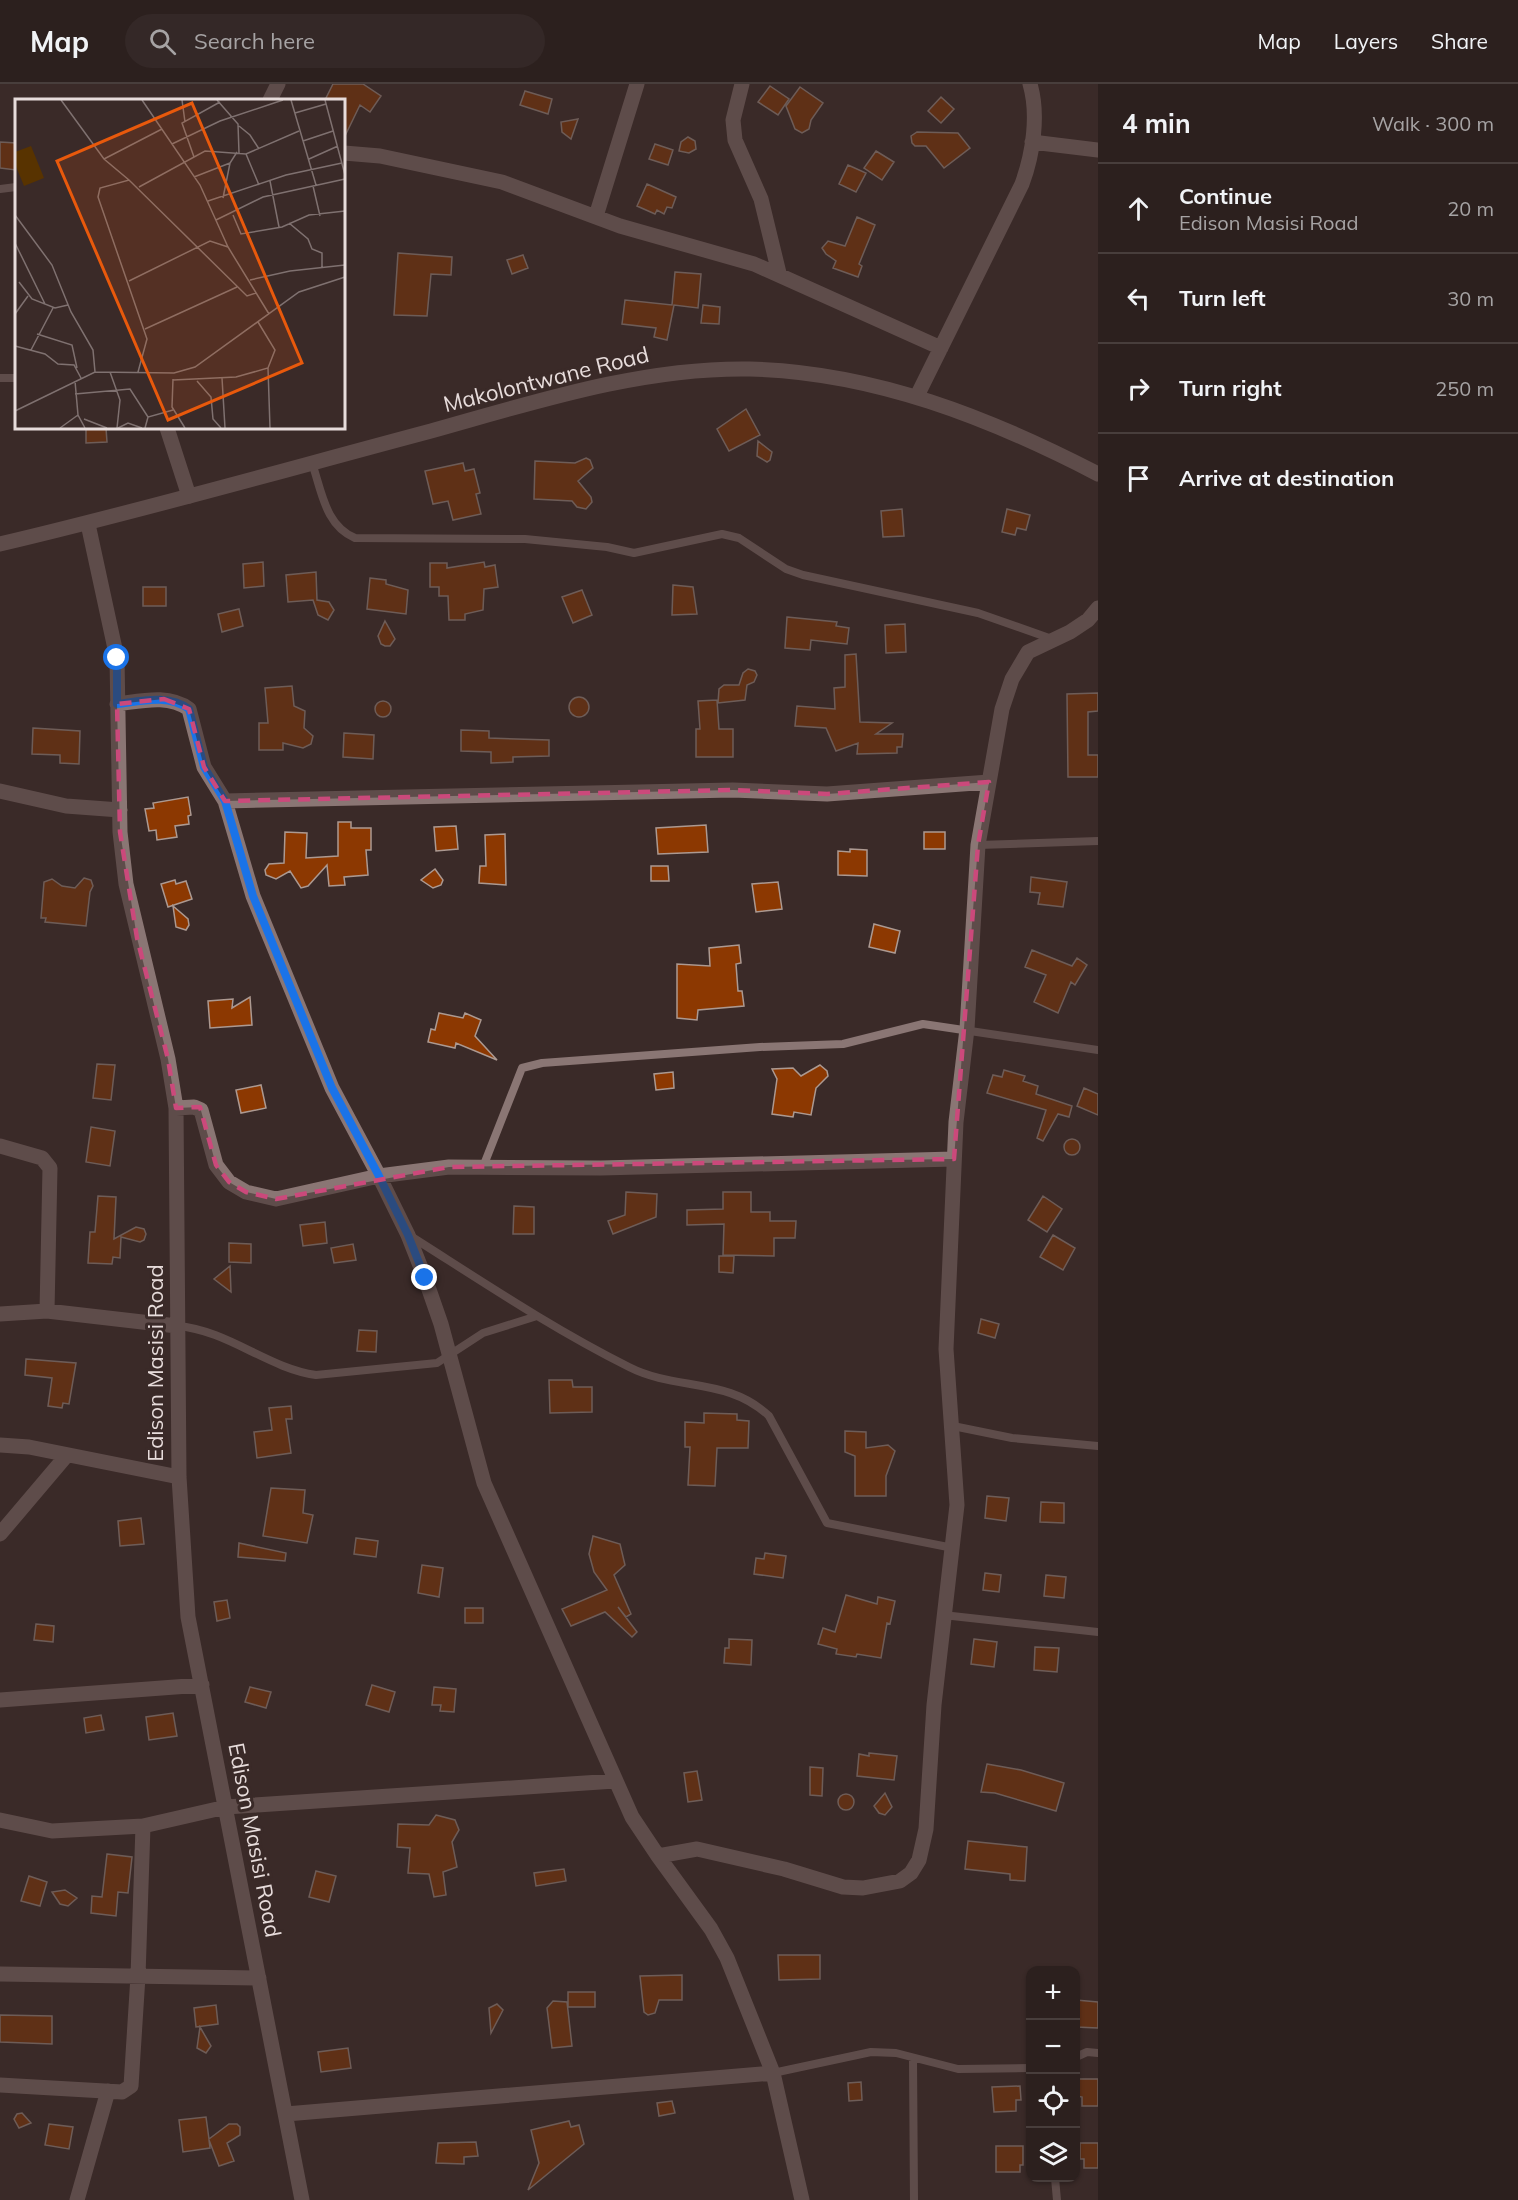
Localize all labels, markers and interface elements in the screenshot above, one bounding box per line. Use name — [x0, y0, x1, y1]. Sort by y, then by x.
search box — [125, 14, 545, 68]
text: Map — [30, 24, 89, 59]
icon: search — [146, 25, 179, 58]
text: Search here — [194, 27, 315, 55]
text: Map — [1258, 28, 1301, 54]
text: Layers — [1334, 28, 1398, 54]
text: Share — [1431, 28, 1488, 54]
inset map — [15, 99, 345, 429]
text: 4 min — [1122, 107, 1191, 140]
text: Walk · 300 m — [1372, 111, 1494, 136]
text: Continue — [1179, 182, 1272, 210]
icon: ahead — [1122, 192, 1155, 225]
text: 20 m — [1447, 196, 1494, 221]
text: Edison Masisi Road — [1179, 210, 1359, 235]
icon: left — [1122, 282, 1155, 315]
text: Turn left — [1179, 284, 1266, 312]
text: 30 m — [1447, 286, 1494, 311]
street label: Makolontwane Road — [440, 340, 652, 418]
icon: right — [1122, 372, 1155, 405]
text: Turn right — [1179, 374, 1282, 402]
text: 250 m — [1435, 376, 1494, 401]
icon: arrive — [1122, 462, 1155, 495]
text: Arrive at destination — [1179, 464, 1394, 492]
route start — [103, 644, 129, 670]
street label: Edison Masisi Road — [141, 1264, 169, 1462]
route end — [411, 1264, 437, 1290]
street label: Edison Masisi Road — [222, 1740, 288, 1940]
map controls — [1026, 1966, 1080, 2182]
button: + — [1026, 1966, 1080, 2020]
button: − — [1026, 2020, 1080, 2074]
button: locate — [1026, 2074, 1080, 2128]
button: layers — [1026, 2128, 1080, 2182]

